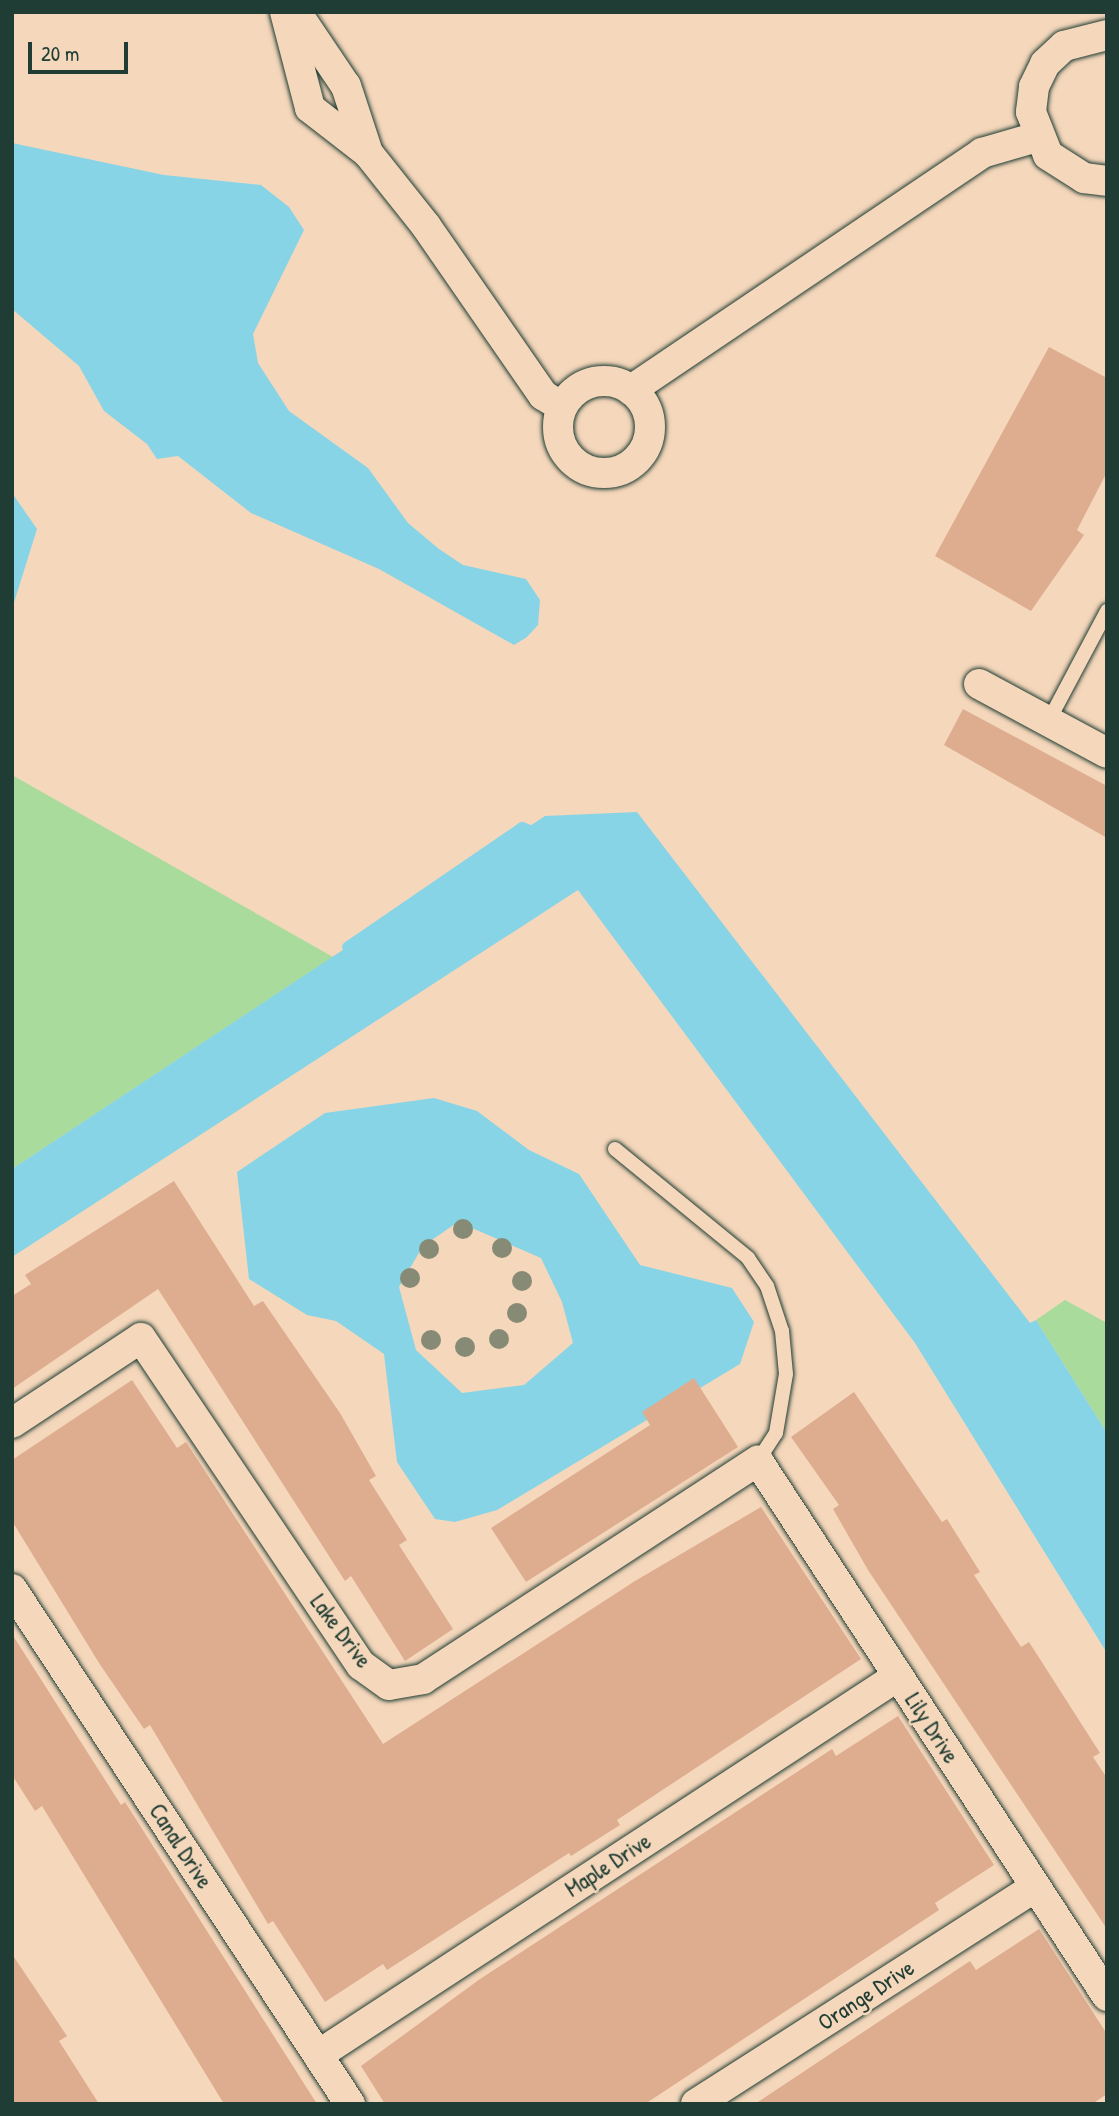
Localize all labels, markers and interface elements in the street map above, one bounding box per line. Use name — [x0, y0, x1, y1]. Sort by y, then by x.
scale bar — [32, 28, 131, 72]
text: 20 m — [41, 39, 79, 68]
street label: Lake Drive — [304, 1589, 378, 1673]
street label: Lily Drive — [899, 1688, 965, 1768]
street label: Canal Drive — [143, 1798, 219, 1894]
street label: Maple Drive — [560, 1827, 656, 1903]
street label: Orange Drive — [813, 1954, 919, 2036]

